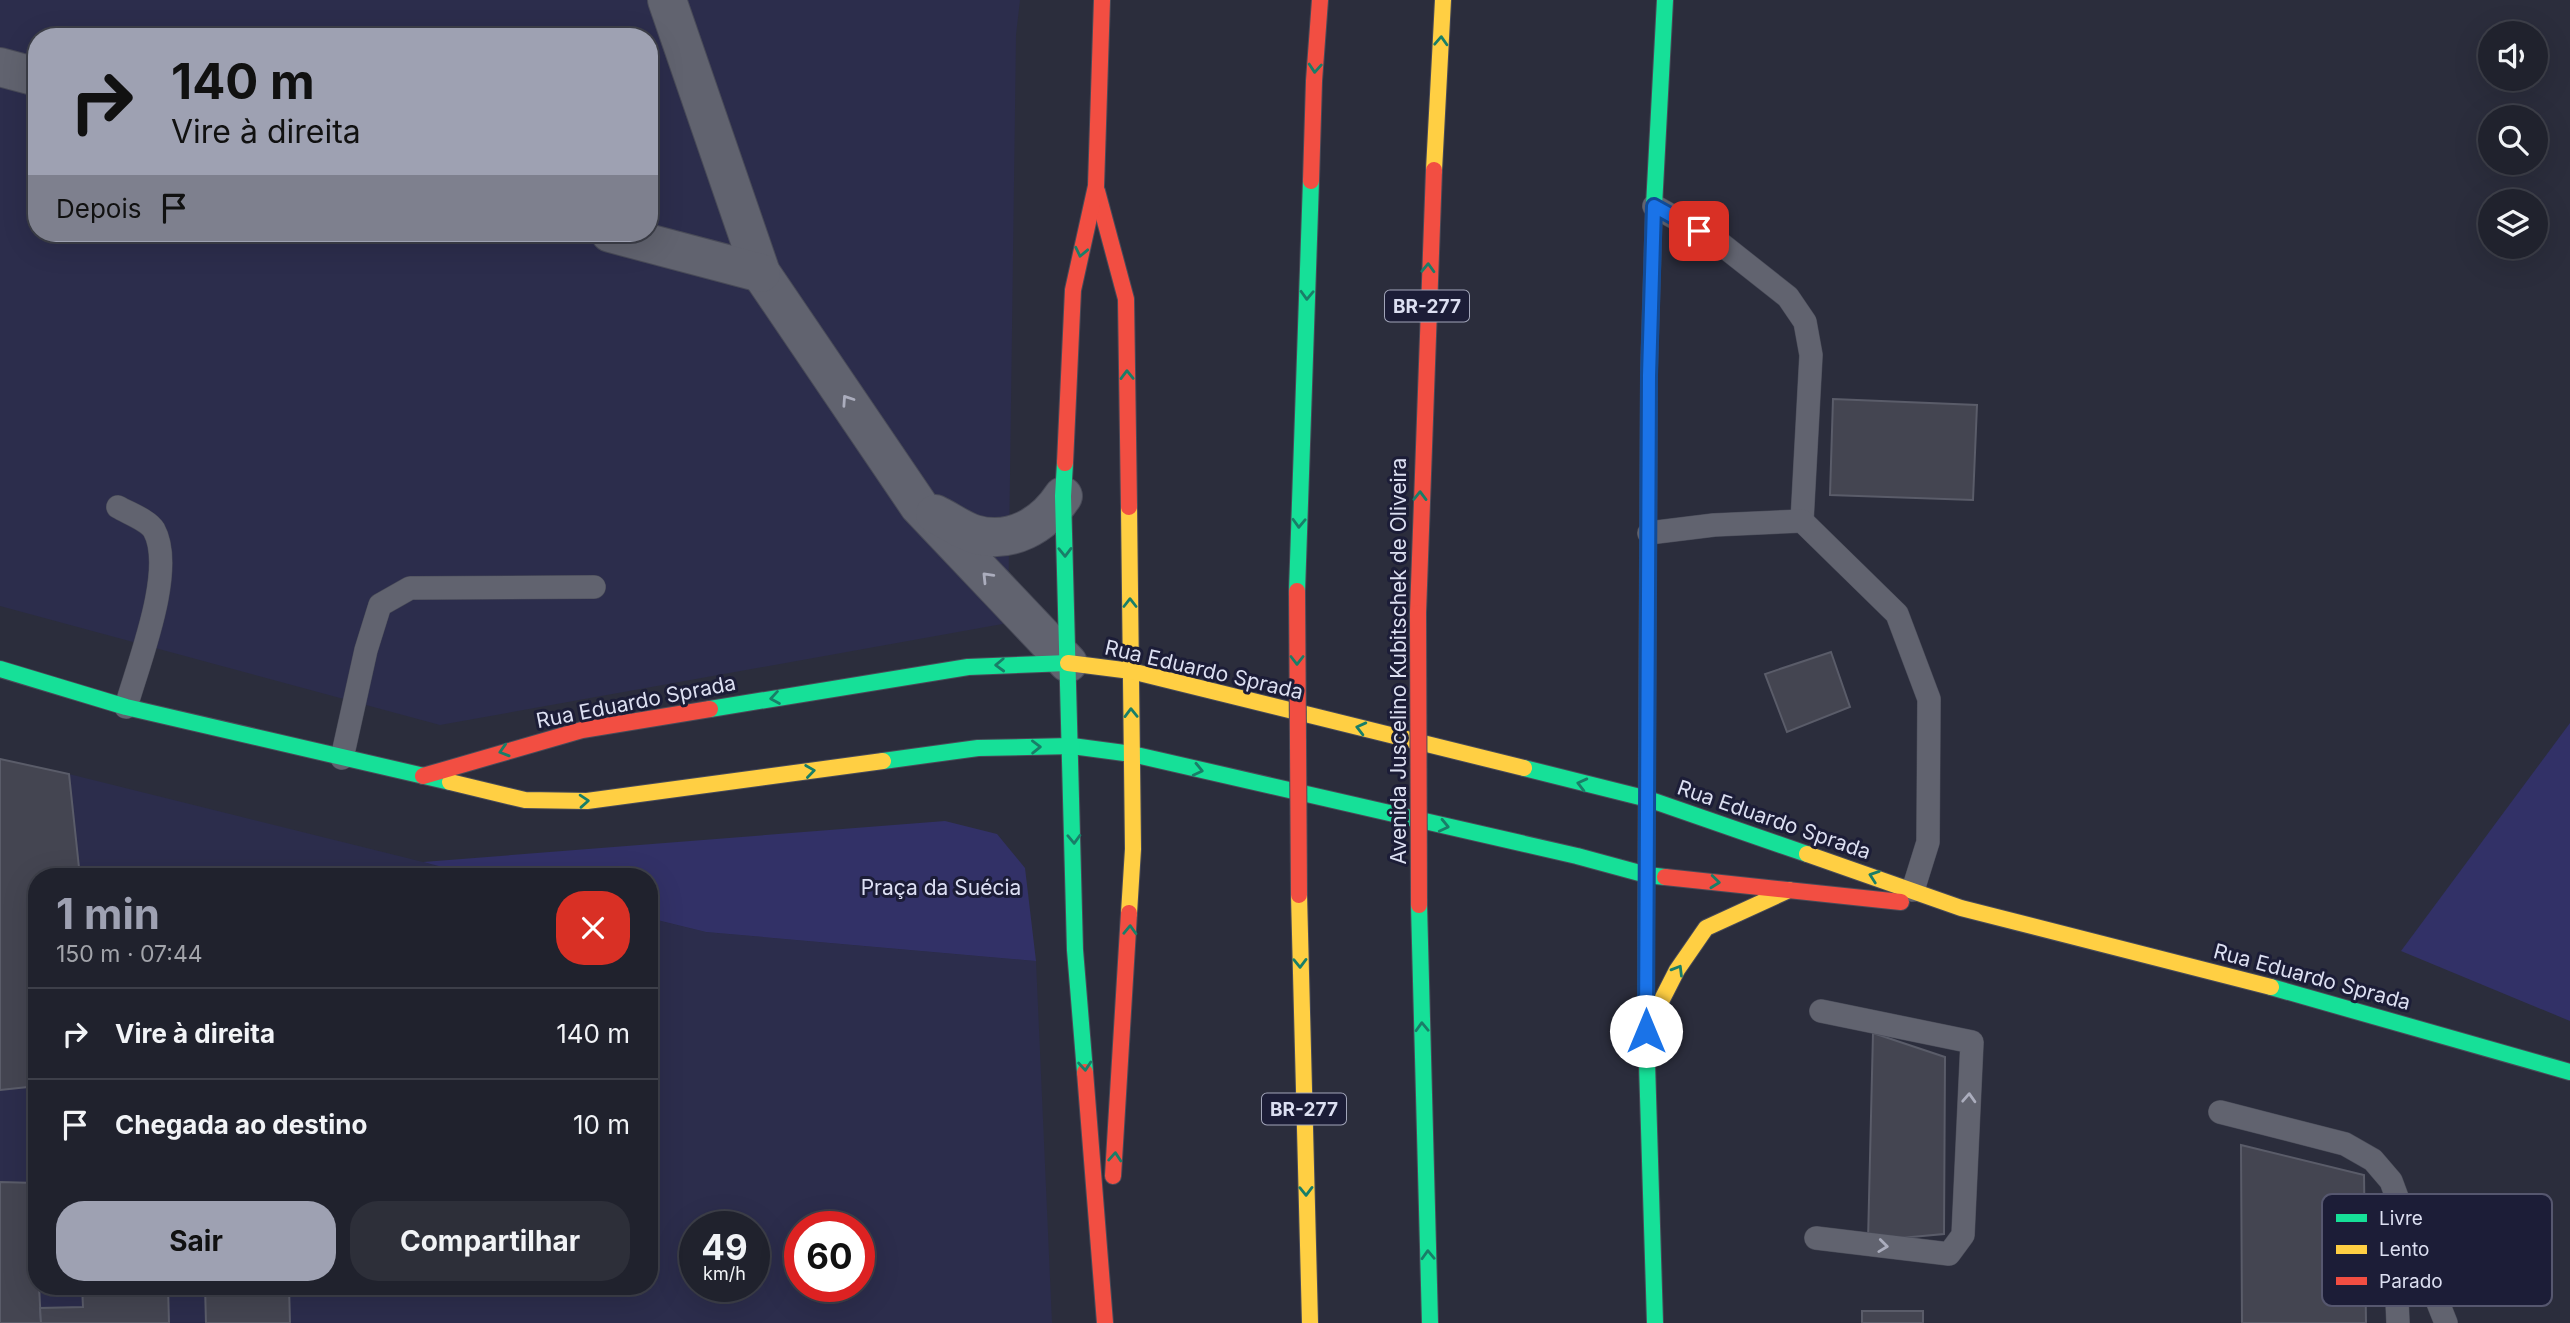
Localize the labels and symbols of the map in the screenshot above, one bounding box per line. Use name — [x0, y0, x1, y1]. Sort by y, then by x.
one-way arrow — [1433, 35, 1448, 46]
one-way arrow — [1308, 63, 1323, 74]
pin — [1669, 201, 1729, 261]
one-way arrow — [1075, 246, 1090, 258]
one-way arrow — [1421, 263, 1436, 274]
one-way arrow — [1299, 290, 1314, 301]
road number: BR-277 — [1385, 290, 1469, 322]
one-way arrow — [1119, 369, 1135, 380]
one-way arrow — [843, 395, 855, 408]
street label: Avenida Juscelino Kubitschek de Oliveira — [1386, 458, 1411, 864]
one-way arrow — [1413, 490, 1428, 501]
one-way arrow — [1291, 518, 1307, 529]
one-way arrow — [1057, 547, 1072, 558]
one-way arrow — [983, 573, 996, 586]
one-way arrow — [1122, 597, 1138, 607]
street label: Rua Eduardo Sprada — [1102, 635, 1306, 705]
one-way arrow — [1289, 655, 1305, 665]
one-way arrow — [994, 658, 1005, 673]
street label: Rua Eduardo Sprada — [534, 670, 738, 733]
one-way arrow — [769, 690, 781, 705]
one-way arrow — [1123, 707, 1139, 717]
one-way arrow — [1355, 722, 1367, 737]
one-way arrow — [1031, 739, 1042, 755]
one-way arrow — [498, 743, 510, 758]
one-way arrow — [1192, 761, 1204, 776]
one-way arrow — [804, 764, 816, 779]
street label: Rua Eduardo Sprada — [1674, 775, 1874, 864]
one-way arrow — [1576, 777, 1588, 792]
one-way arrow — [579, 794, 590, 809]
one-way arrow — [1438, 818, 1450, 832]
one-way arrow — [1066, 834, 1082, 845]
one-way arrow — [1868, 870, 1880, 884]
one-way arrow — [1710, 874, 1721, 889]
park label: Praça da Suécia — [861, 875, 1021, 900]
one-way arrow — [1122, 925, 1137, 936]
street label: Rua Eduardo Sprada — [2211, 938, 2413, 1015]
one-way arrow — [1293, 958, 1308, 969]
one-way arrow — [1669, 965, 1682, 978]
position arrow — [1609, 994, 1683, 1068]
one-way arrow — [1414, 1022, 1430, 1032]
one-way arrow — [1077, 1061, 1092, 1072]
one-way arrow — [1962, 1092, 1977, 1103]
road number: BR-277 — [1262, 1093, 1346, 1124]
one-way arrow — [1107, 1152, 1122, 1163]
one-way arrow — [1299, 1186, 1314, 1197]
legend — [2322, 1194, 2552, 1306]
text: Livre — [2379, 1207, 2423, 1230]
speed limit sign: 60 — [784, 1211, 875, 1302]
text: Lento — [2379, 1238, 2429, 1261]
one-way arrow — [1877, 1239, 1889, 1254]
one-way arrow — [1420, 1249, 1436, 1260]
text: Parado — [2379, 1270, 2443, 1293]

